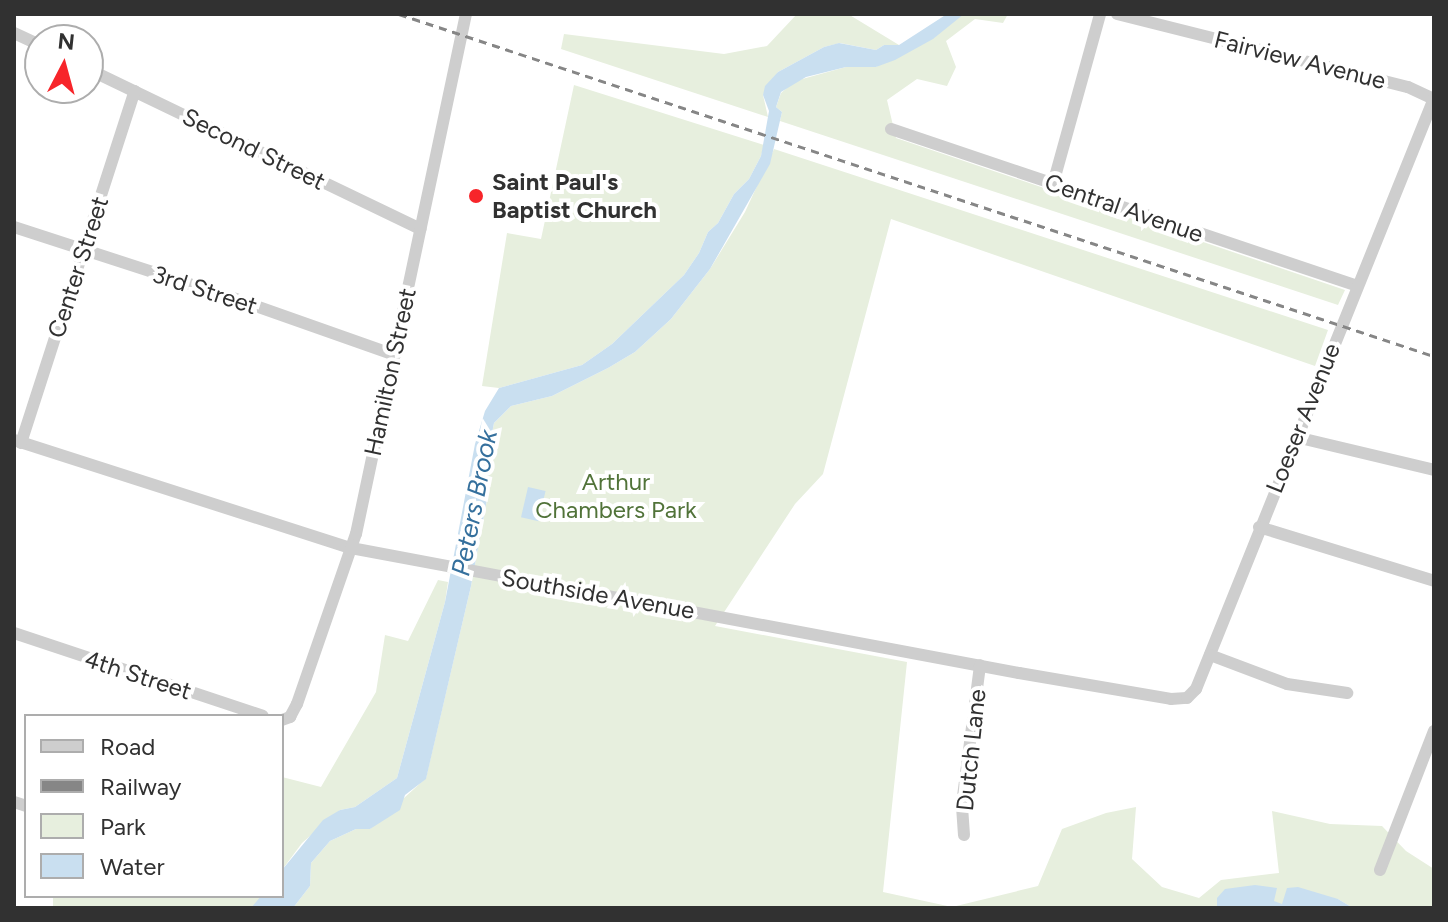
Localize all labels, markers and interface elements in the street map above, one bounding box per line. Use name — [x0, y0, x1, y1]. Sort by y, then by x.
north arrow — [24, 24, 104, 104]
street label: Fairview Avenue — [1211, 25, 1389, 95]
text: N — [56, 27, 76, 56]
street label: Second Street — [178, 102, 330, 196]
street label: Central Avenue — [1041, 167, 1207, 249]
place label: Saint Paul's Baptist Church — [492, 168, 657, 224]
marker: Saint Paul's Baptist Church — [467, 187, 485, 205]
street label: Center Street — [42, 193, 114, 341]
street label: 3rd Street — [149, 260, 261, 320]
street label: Hamilton Street — [358, 285, 422, 459]
street label: Loeser Avenue — [1260, 339, 1346, 497]
water label: Peters Brook — [446, 427, 504, 579]
park label: Arthur Chambers Park — [535, 468, 697, 524]
street label: Southside Avenue — [499, 563, 697, 625]
street label: 4th Street — [81, 644, 195, 706]
street label: Dutch Lane — [950, 688, 992, 812]
legend — [24, 714, 284, 898]
text: Road — [100, 732, 155, 761]
text: Railway — [100, 772, 181, 801]
text: Park — [100, 812, 146, 841]
text: Water — [100, 852, 165, 881]

